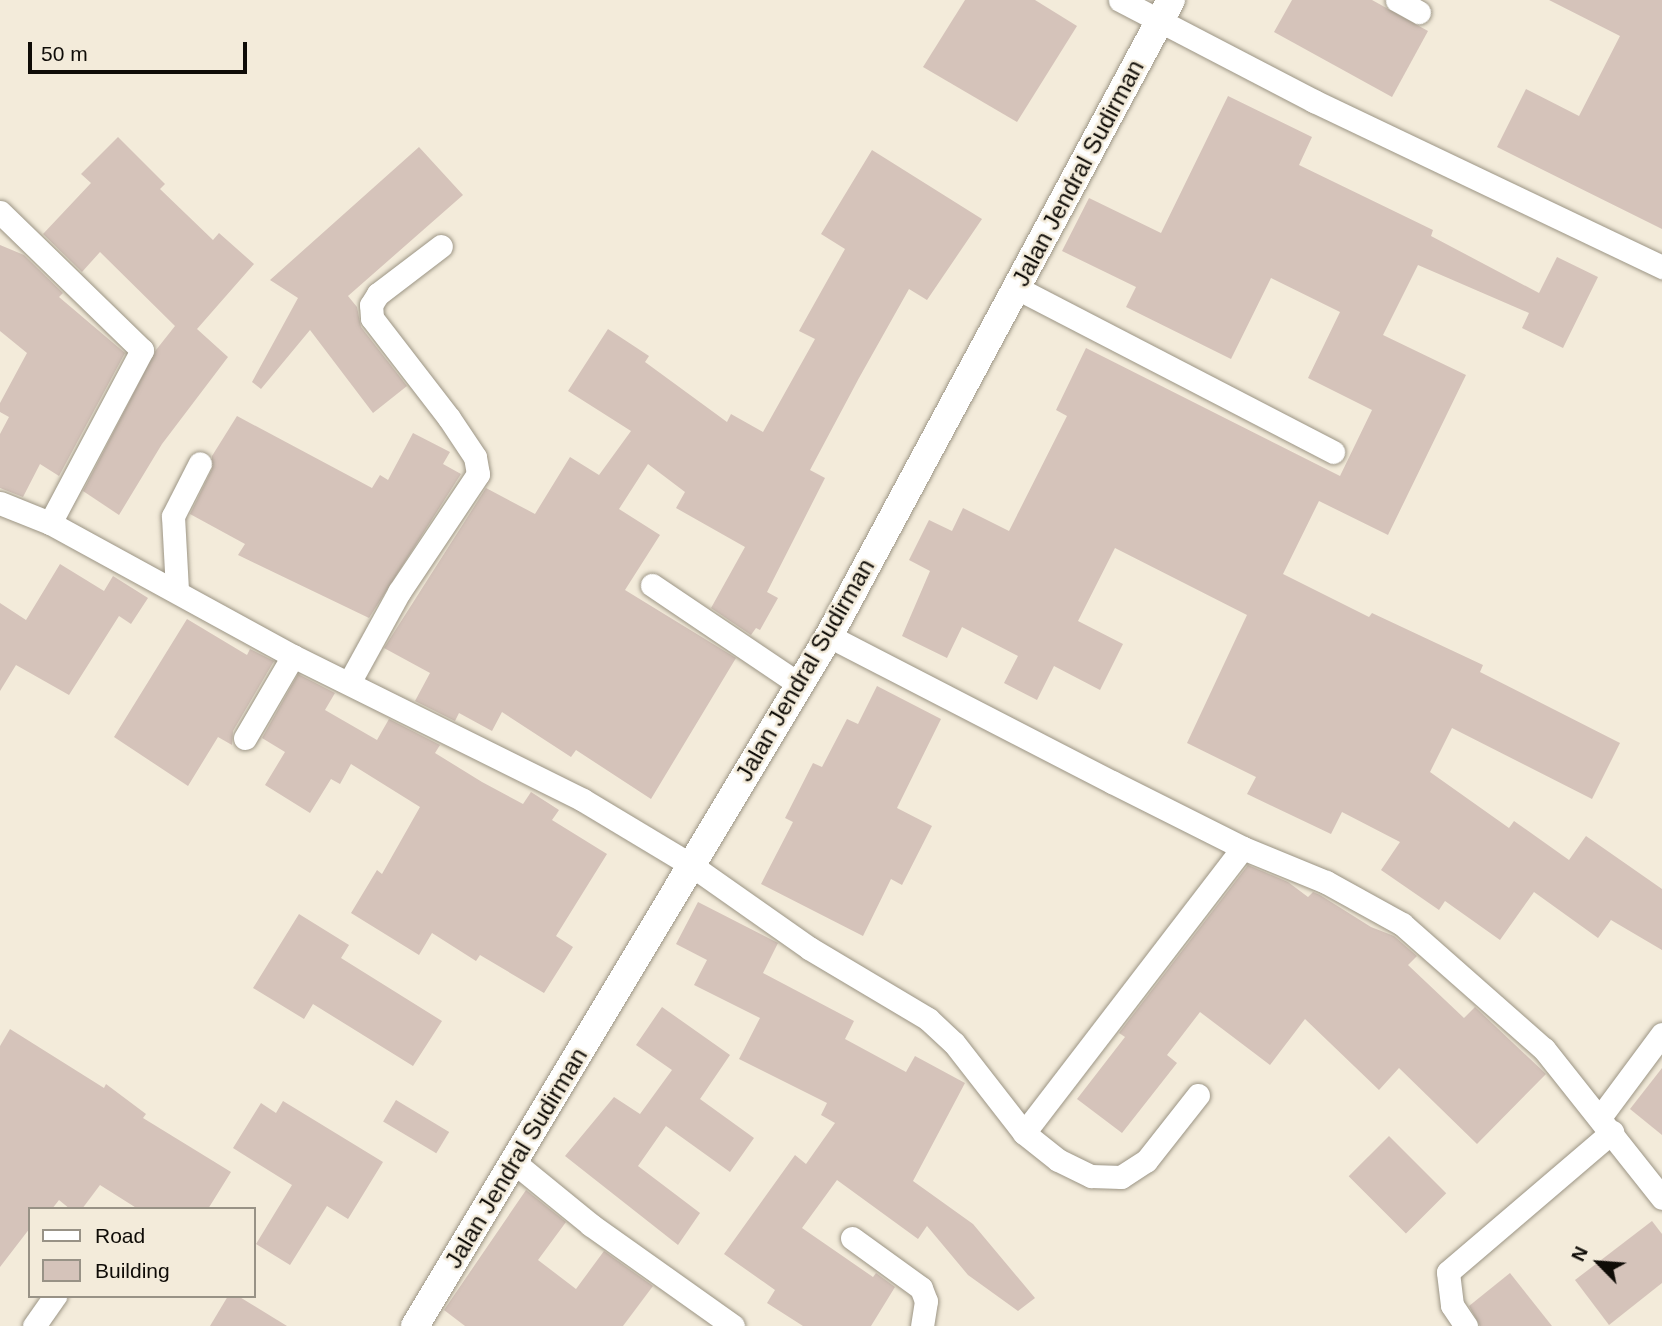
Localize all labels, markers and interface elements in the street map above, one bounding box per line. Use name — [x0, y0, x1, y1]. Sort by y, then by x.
scale bar — [32, 28, 250, 72]
text: 50 m — [41, 42, 88, 65]
street label: Jalan Jendral Sudirman — [1006, 55, 1150, 291]
street label: Jalan Jendral Sudirman — [729, 554, 881, 786]
street label: Jalan Jendral Sudirman — [439, 1043, 593, 1273]
legend — [28, 1207, 256, 1298]
text: Road — [95, 1224, 145, 1247]
north arrow — [1564, 1228, 1634, 1298]
text: N — [1567, 1243, 1592, 1265]
text: Building — [95, 1259, 170, 1282]

